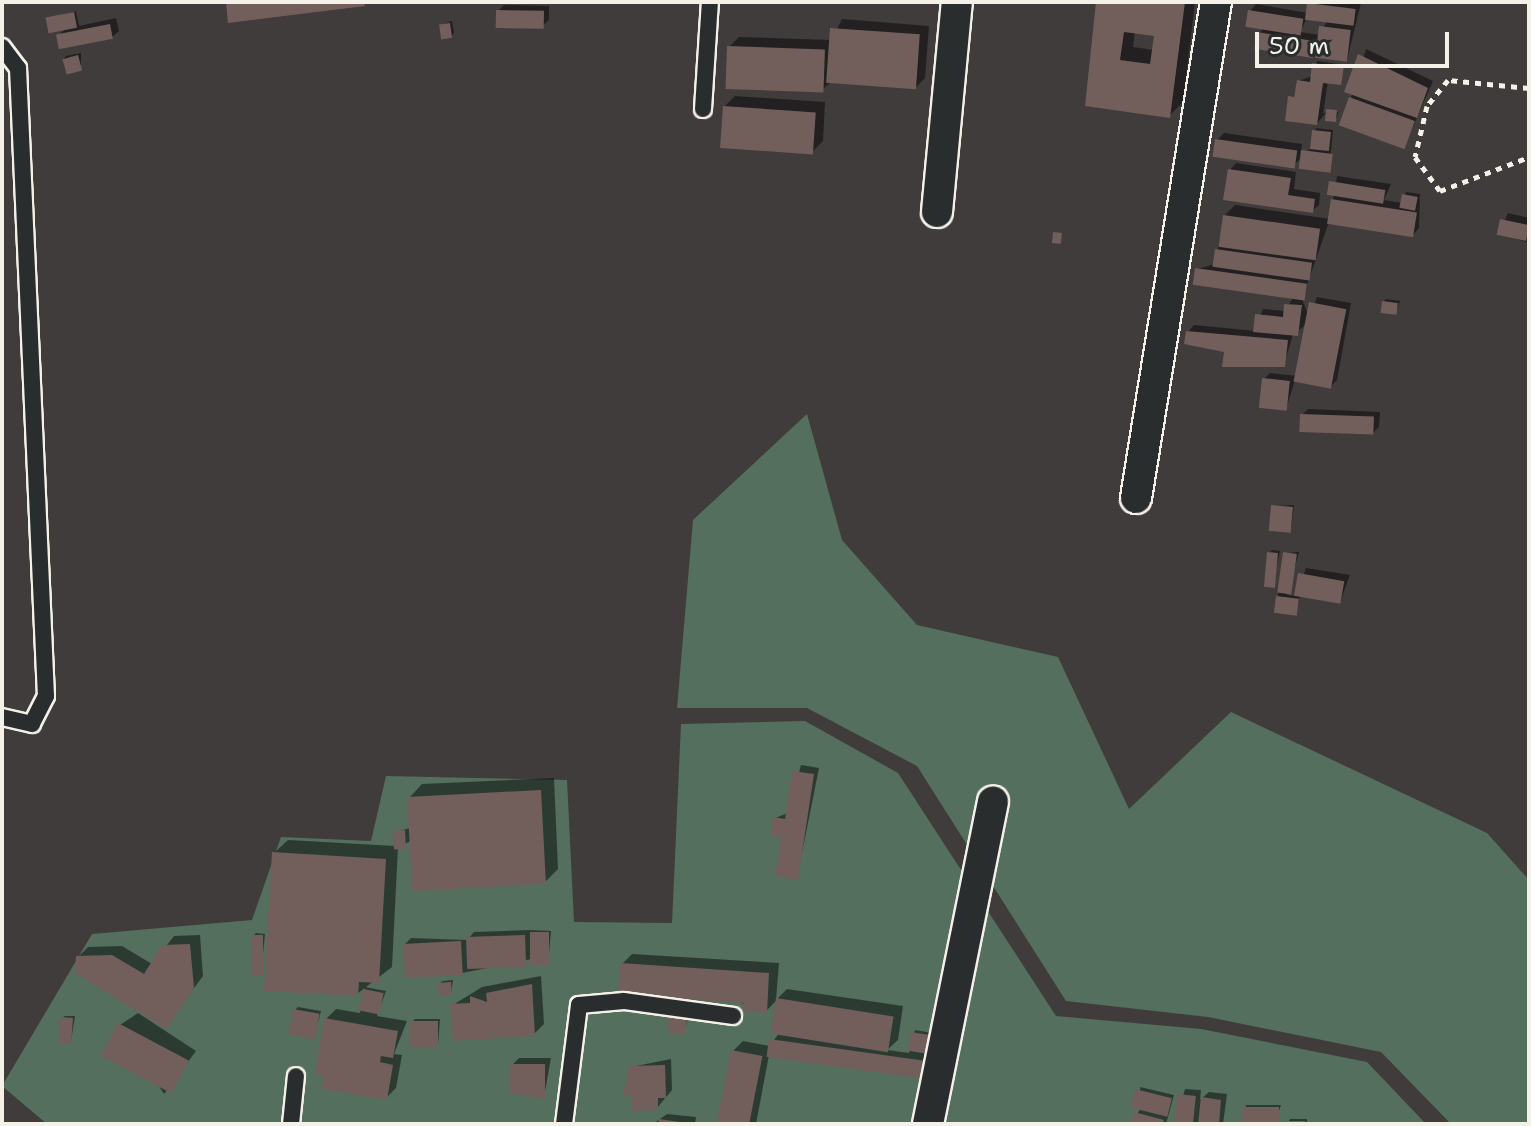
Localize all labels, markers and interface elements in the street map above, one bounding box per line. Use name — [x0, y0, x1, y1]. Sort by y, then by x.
scale bar — [1259, 16, 1453, 66]
text: 50 m — [1269, 30, 1329, 62]

